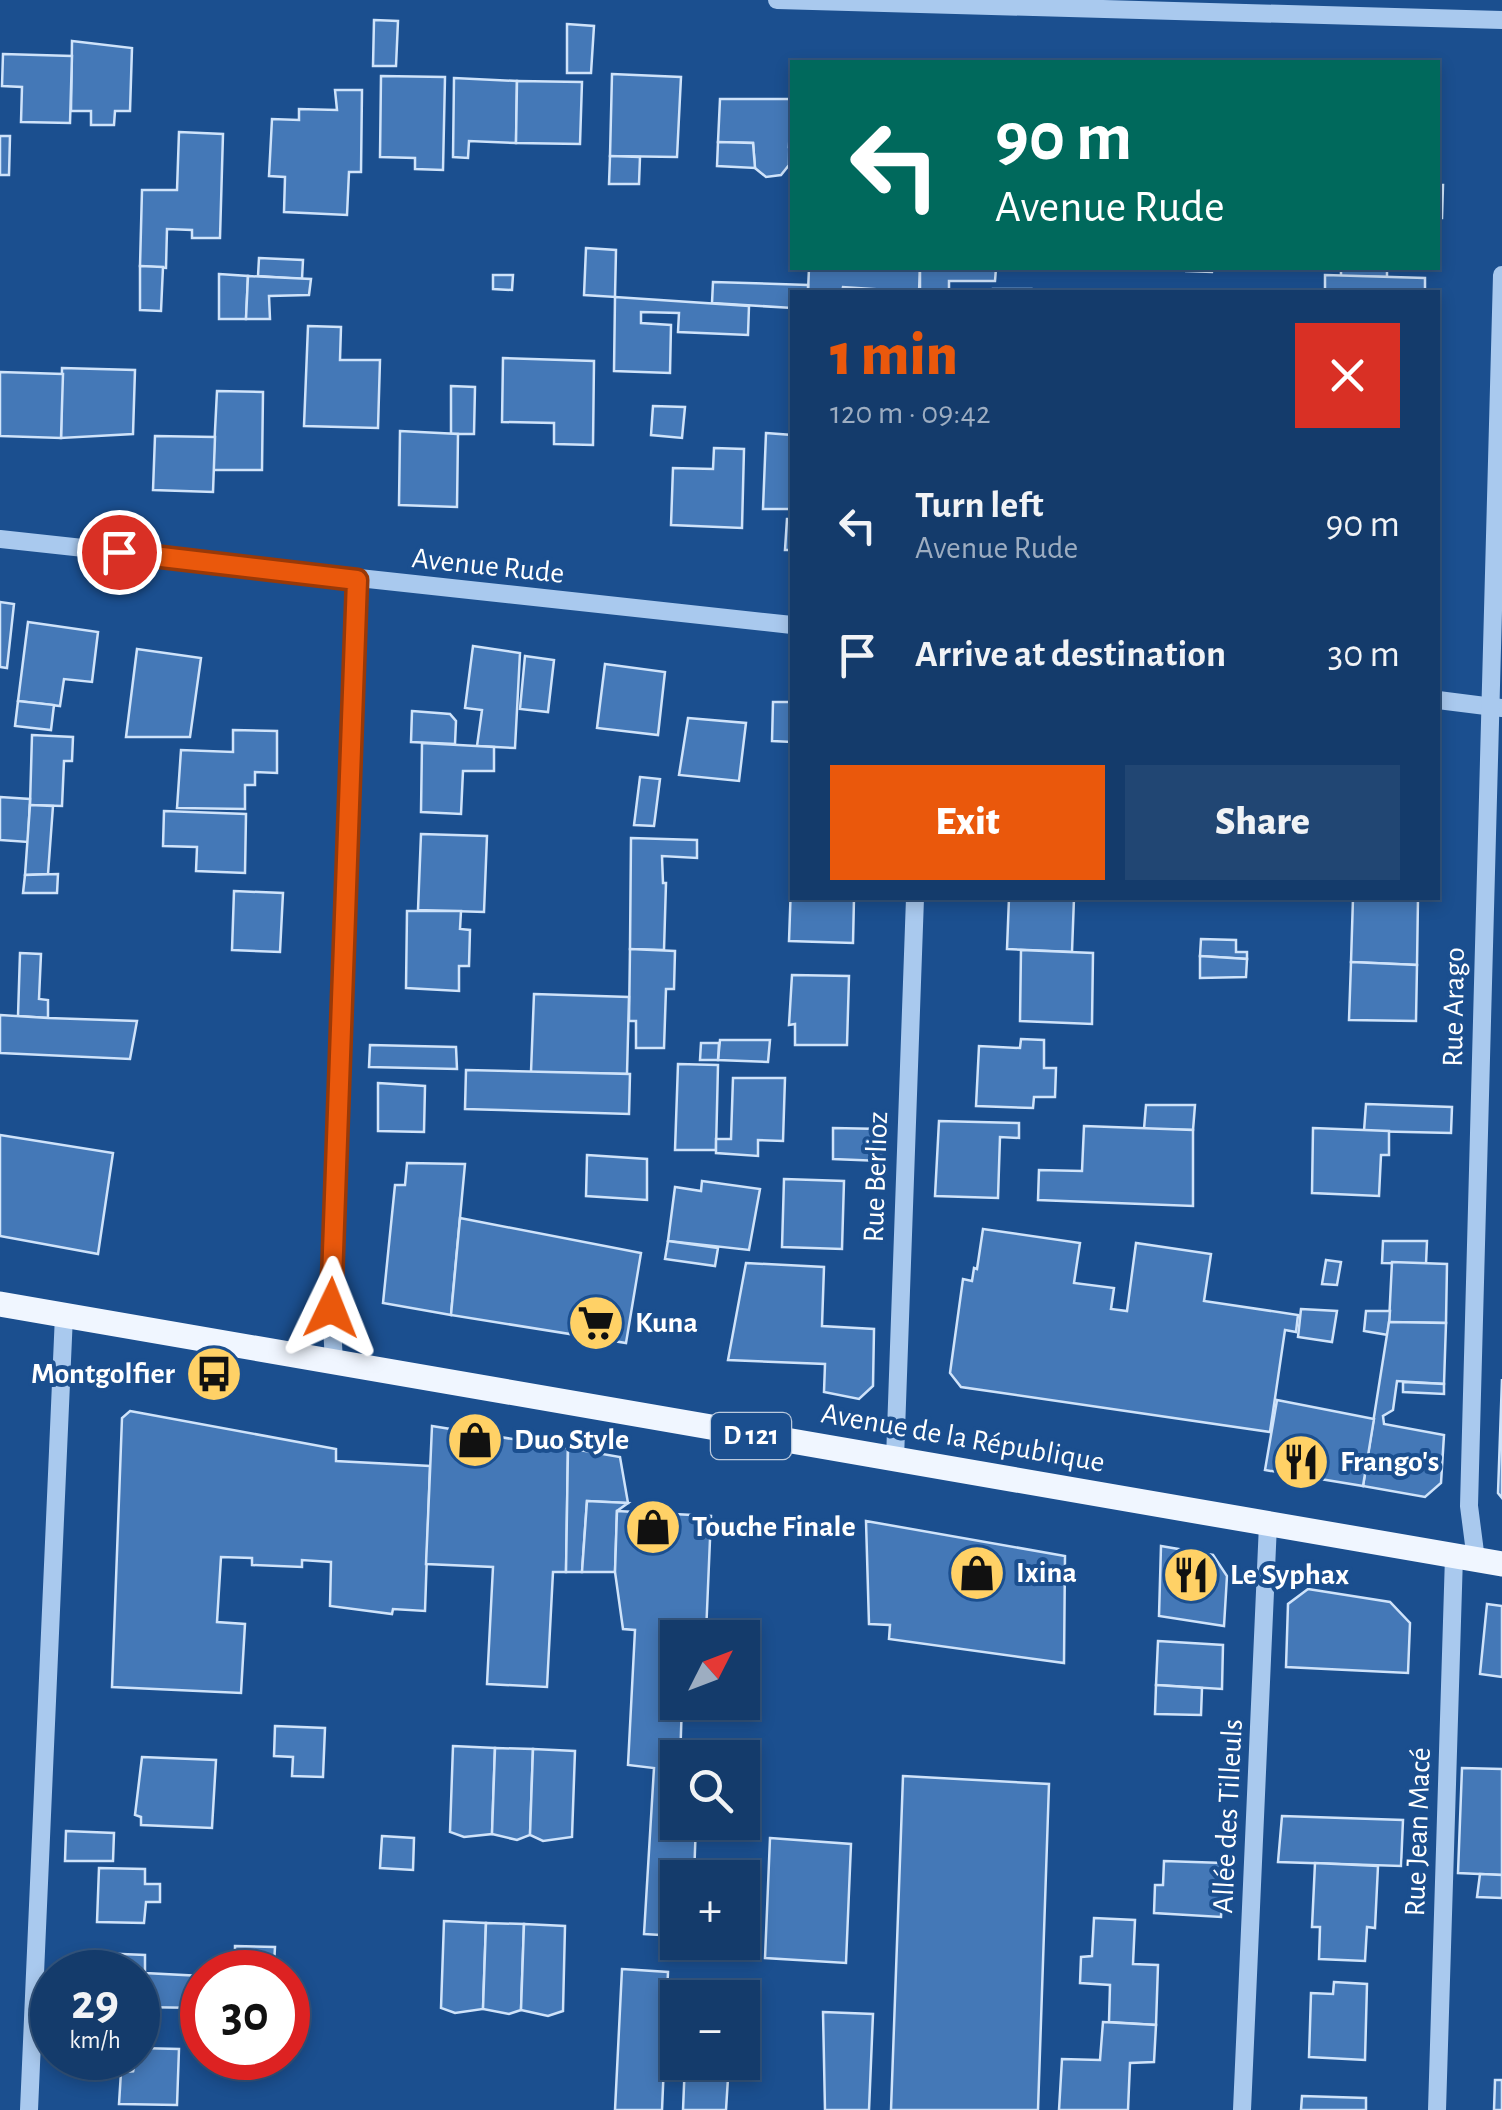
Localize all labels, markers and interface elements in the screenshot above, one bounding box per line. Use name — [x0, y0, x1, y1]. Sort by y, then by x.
icon: left — [830, 100, 960, 230]
text: 90 m — [995, 103, 1132, 173]
text: Avenue Rude — [995, 185, 1225, 230]
button: close — [1295, 323, 1400, 428]
text: 1 min — [830, 326, 958, 386]
text: 120 m · 09:42 — [830, 397, 990, 429]
text: Turn left — [915, 487, 1043, 525]
icon: left — [830, 498, 885, 553]
text: 90 m — [1325, 506, 1400, 544]
pin — [77, 510, 162, 595]
icon: arrive — [92, 525, 147, 580]
text: Avenue Rude — [915, 532, 1078, 564]
street label: Avenue Rude — [410, 543, 566, 589]
icon: arrive — [830, 628, 885, 683]
text: Arrive at destination — [915, 636, 1226, 674]
text: 30 m — [1328, 636, 1400, 674]
button: Exit — [830, 765, 1105, 880]
button: Share — [1125, 765, 1400, 880]
street label: Rue Arago — [1438, 947, 1470, 1067]
street label: Rue Berlioz — [859, 1111, 893, 1243]
position arrow — [279, 1256, 383, 1360]
supermarket icon: Kuna — [566, 1293, 626, 1353]
place label: Kuna — [635, 1308, 698, 1338]
bus stop icon: Montgolfier — [184, 1344, 244, 1404]
place label: Montgolfier — [31, 1359, 176, 1389]
street label: Avenue de la République — [819, 1398, 1107, 1478]
shop icon: Duo Style — [445, 1410, 505, 1470]
road number: D 121 — [711, 1413, 791, 1459]
place label: Duo Style — [514, 1425, 629, 1455]
restaurant icon: Frango's — [1271, 1432, 1331, 1492]
place label: Frango's — [1340, 1447, 1439, 1477]
shop icon: Touche Finale — [623, 1497, 683, 1557]
place label: Touche Finale — [692, 1512, 856, 1542]
shop icon: Ixina — [947, 1543, 1007, 1603]
restaurant icon: Le Syphax — [1161, 1545, 1221, 1605]
place label: Ixina — [1016, 1558, 1077, 1588]
place label: Le Syphax — [1230, 1560, 1349, 1590]
north arrow — [660, 1620, 760, 1720]
map controls — [660, 1620, 760, 2080]
street label: Allée des Tilleuls — [1208, 1718, 1248, 1914]
button: search — [660, 1740, 760, 1840]
street label: Rue Jean Macé — [1400, 1747, 1436, 1917]
button: + — [660, 1860, 760, 1960]
speed limit sign: 30 — [180, 1950, 310, 2080]
text: 29 — [71, 1978, 119, 2028]
button: − — [660, 1980, 760, 2080]
text: km/h — [69, 2028, 121, 2053]

